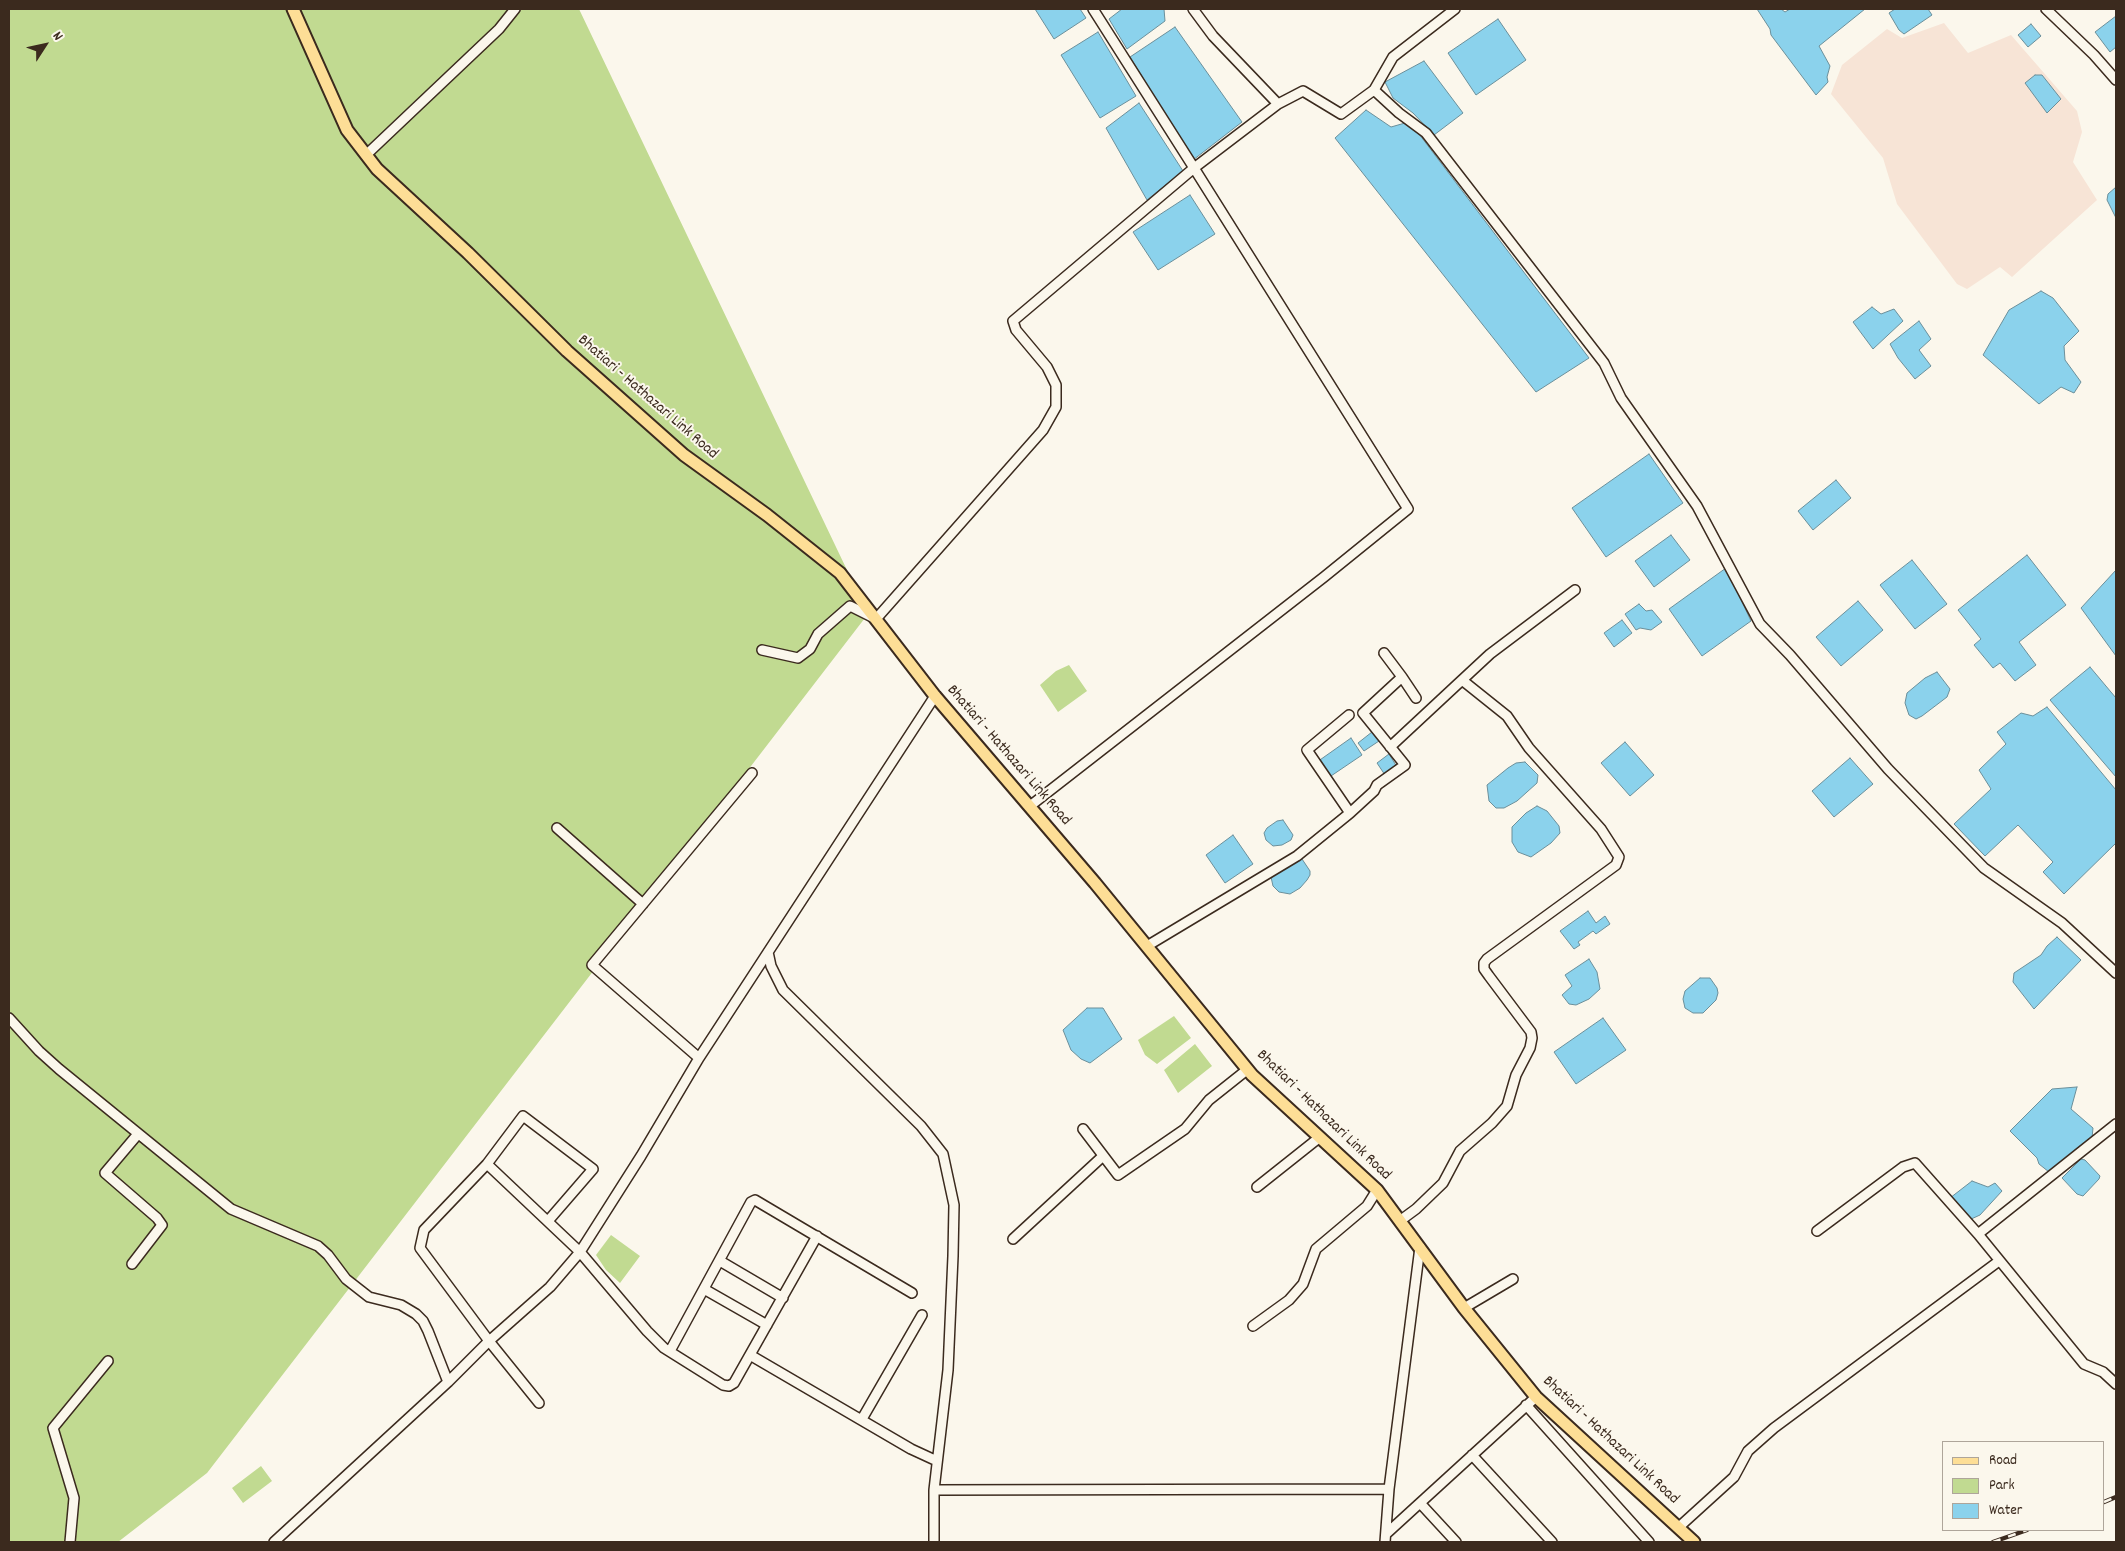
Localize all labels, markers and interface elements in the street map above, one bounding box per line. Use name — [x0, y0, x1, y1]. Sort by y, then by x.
north arrow — [20, 20, 70, 70]
text: N — [47, 28, 67, 45]
street label: Bhatiari - Hathazari Link Road — [573, 332, 721, 464]
street label: Bhatiari - Hathazari Link Road — [942, 682, 1074, 830]
street label: Bhatiari - Hathazari Link Road — [1252, 1047, 1394, 1185]
street label: Bhatiari - Hathazari Link Road — [1538, 1373, 1682, 1509]
legend — [1942, 1441, 2105, 1531]
text: Road — [1989, 1450, 2017, 1472]
text: Park — [1989, 1475, 2015, 1497]
text: Water — [1989, 1500, 2022, 1522]

